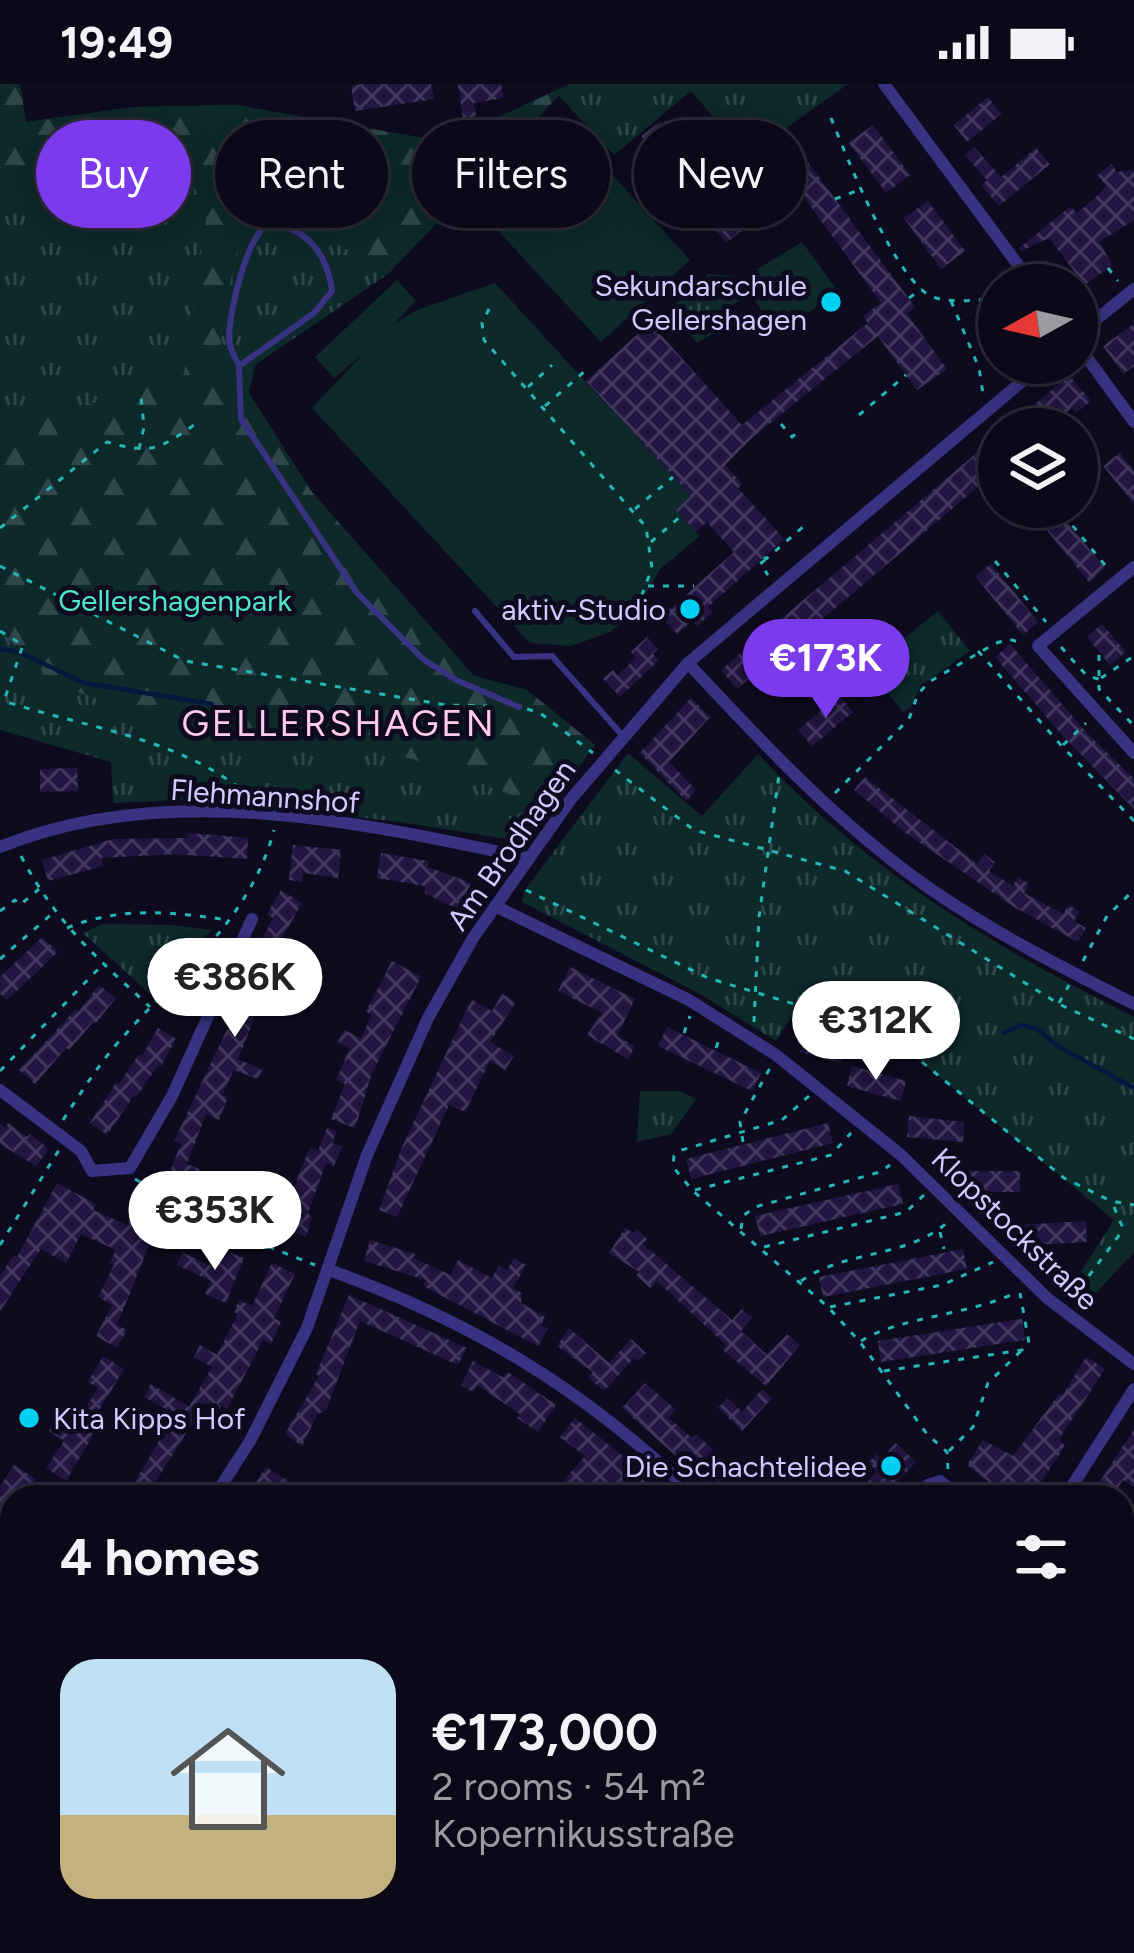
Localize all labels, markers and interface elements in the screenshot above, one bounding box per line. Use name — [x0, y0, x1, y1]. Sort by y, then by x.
text: 19:49 — [60, 15, 173, 69]
chip: Buy — [36, 120, 191, 228]
chip: Rent — [215, 120, 388, 228]
chip: Filters — [412, 120, 610, 228]
chip: New — [634, 120, 806, 228]
north arrow — [978, 264, 1098, 384]
map controls — [978, 264, 1098, 528]
place label: Sekundarschule Gellershagen — [594, 267, 807, 338]
marker: Sekundarschule Gellershagen — [818, 289, 844, 315]
button: layers — [978, 408, 1098, 528]
park label: Gellershagenpark — [58, 582, 292, 619]
place label: aktiv-Studio — [501, 591, 666, 628]
marker: aktiv-Studio — [677, 596, 703, 622]
pin: €173K — [742, 619, 910, 721]
text: €173K — [770, 634, 882, 681]
district label: GELLERSHAGEN — [181, 702, 497, 745]
street label: Am Brodhagen — [439, 753, 583, 937]
street label: Flehmannshof — [169, 771, 361, 821]
pin: €386K — [151, 938, 319, 1040]
text: €386K — [174, 953, 296, 1000]
pin: €312K — [792, 981, 960, 1083]
text: €312K — [819, 996, 933, 1043]
street label: Klopstockstraße — [924, 1140, 1106, 1318]
pin: €353K — [131, 1171, 299, 1273]
text: €353K — [155, 1186, 275, 1233]
place label: Kita Kipps Hof — [53, 1400, 245, 1437]
marker: Kita Kipps Hof — [16, 1405, 42, 1431]
place label: Die Schachtelidee — [624, 1448, 867, 1485]
marker: Die Schachtelidee — [878, 1453, 904, 1479]
icon: filters — [1008, 1524, 1074, 1590]
text: 4 homes — [60, 1527, 260, 1588]
text: €173,000 — [432, 1702, 658, 1763]
icon: home — [156, 1707, 300, 1851]
text: 2 rooms · 54 m² — [432, 1763, 706, 1810]
text: Kopernikusstraße — [432, 1810, 735, 1857]

